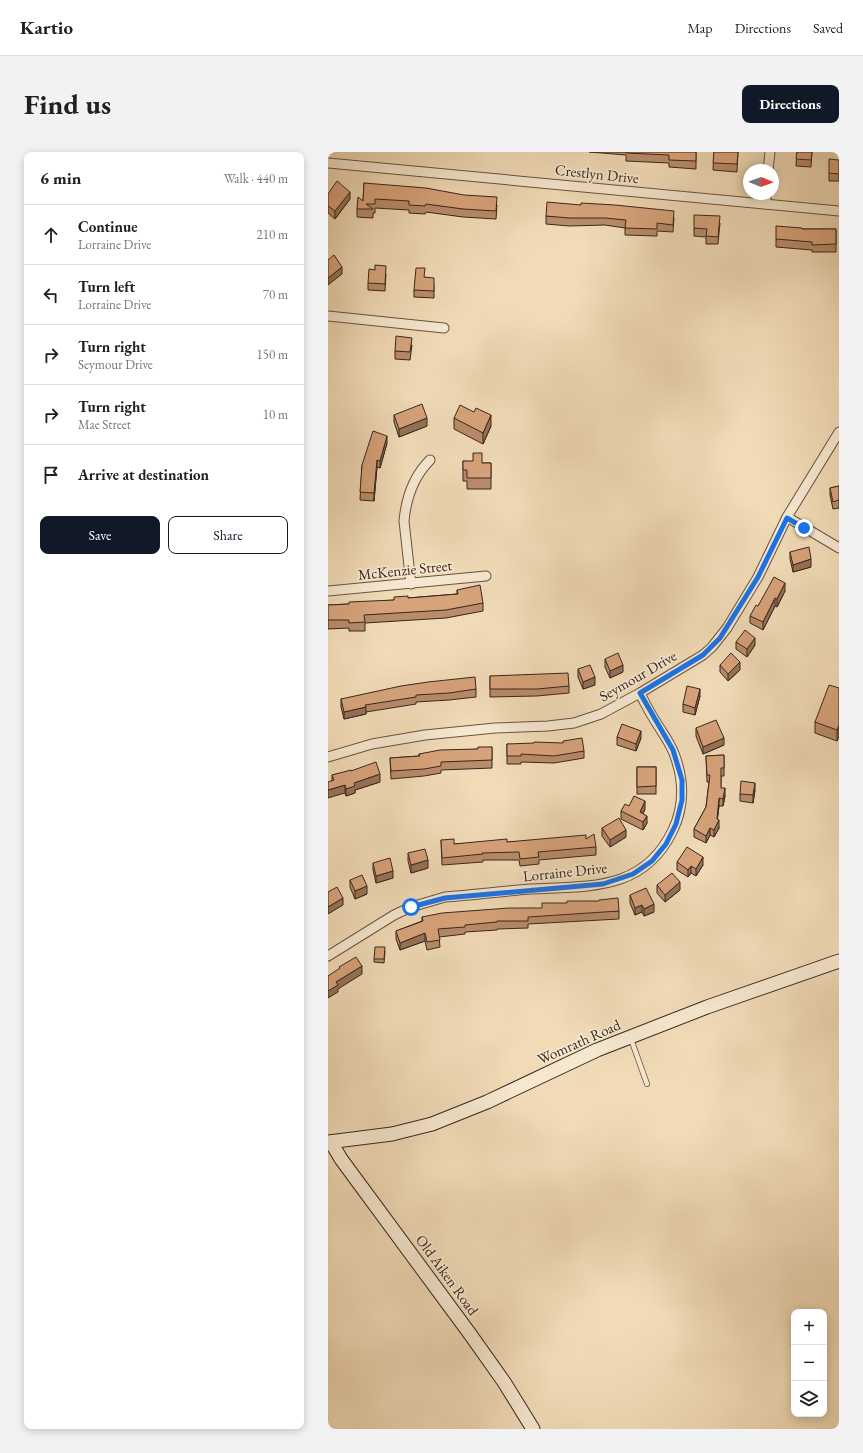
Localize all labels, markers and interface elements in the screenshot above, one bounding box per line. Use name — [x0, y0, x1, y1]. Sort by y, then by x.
text: Kartio — [20, 15, 73, 40]
text: Map — [687, 19, 713, 37]
text: Directions — [735, 19, 791, 37]
text: Saved — [813, 19, 843, 37]
button: Directions — [742, 85, 839, 123]
text: Find us — [24, 86, 111, 122]
street label: Crestlyn Drive — [554, 160, 640, 187]
north arrow — [743, 164, 779, 200]
text: 6 min — [40, 167, 81, 189]
text: Walk · 440 m — [224, 170, 288, 187]
text: Continue — [78, 217, 138, 236]
icon: ahead — [40, 224, 62, 246]
text: 210 m — [257, 226, 288, 243]
text: Lorraine Drive — [78, 236, 151, 253]
text: Turn left — [78, 277, 135, 296]
icon: left — [40, 284, 62, 306]
text: 70 m — [263, 286, 288, 303]
text: Lorraine Drive — [78, 296, 151, 313]
text: Turn right — [78, 337, 146, 356]
icon: right — [40, 344, 62, 366]
text: 150 m — [257, 346, 288, 363]
text: Seymour Drive — [78, 356, 153, 373]
text: Turn right — [78, 397, 146, 416]
icon: right — [40, 404, 62, 426]
text: 10 m — [263, 406, 288, 423]
text: Mae Street — [78, 416, 131, 433]
icon: arrive — [40, 464, 62, 486]
text: Arrive at destination — [78, 465, 209, 484]
button: Save — [40, 516, 160, 554]
button: Share — [168, 516, 288, 554]
route end — [795, 519, 813, 537]
street label: McKenzie Street — [357, 555, 453, 584]
street label: Seymour Drive — [596, 646, 680, 705]
street label: Lorraine Drive — [522, 858, 608, 885]
route start — [402, 898, 420, 916]
street label: Womrath Road — [534, 1015, 624, 1068]
street label: Old Aiken Road — [412, 1231, 483, 1319]
map controls — [791, 1309, 827, 1417]
button: + — [791, 1309, 827, 1345]
button: − — [791, 1345, 827, 1381]
button: layers — [791, 1381, 827, 1417]

